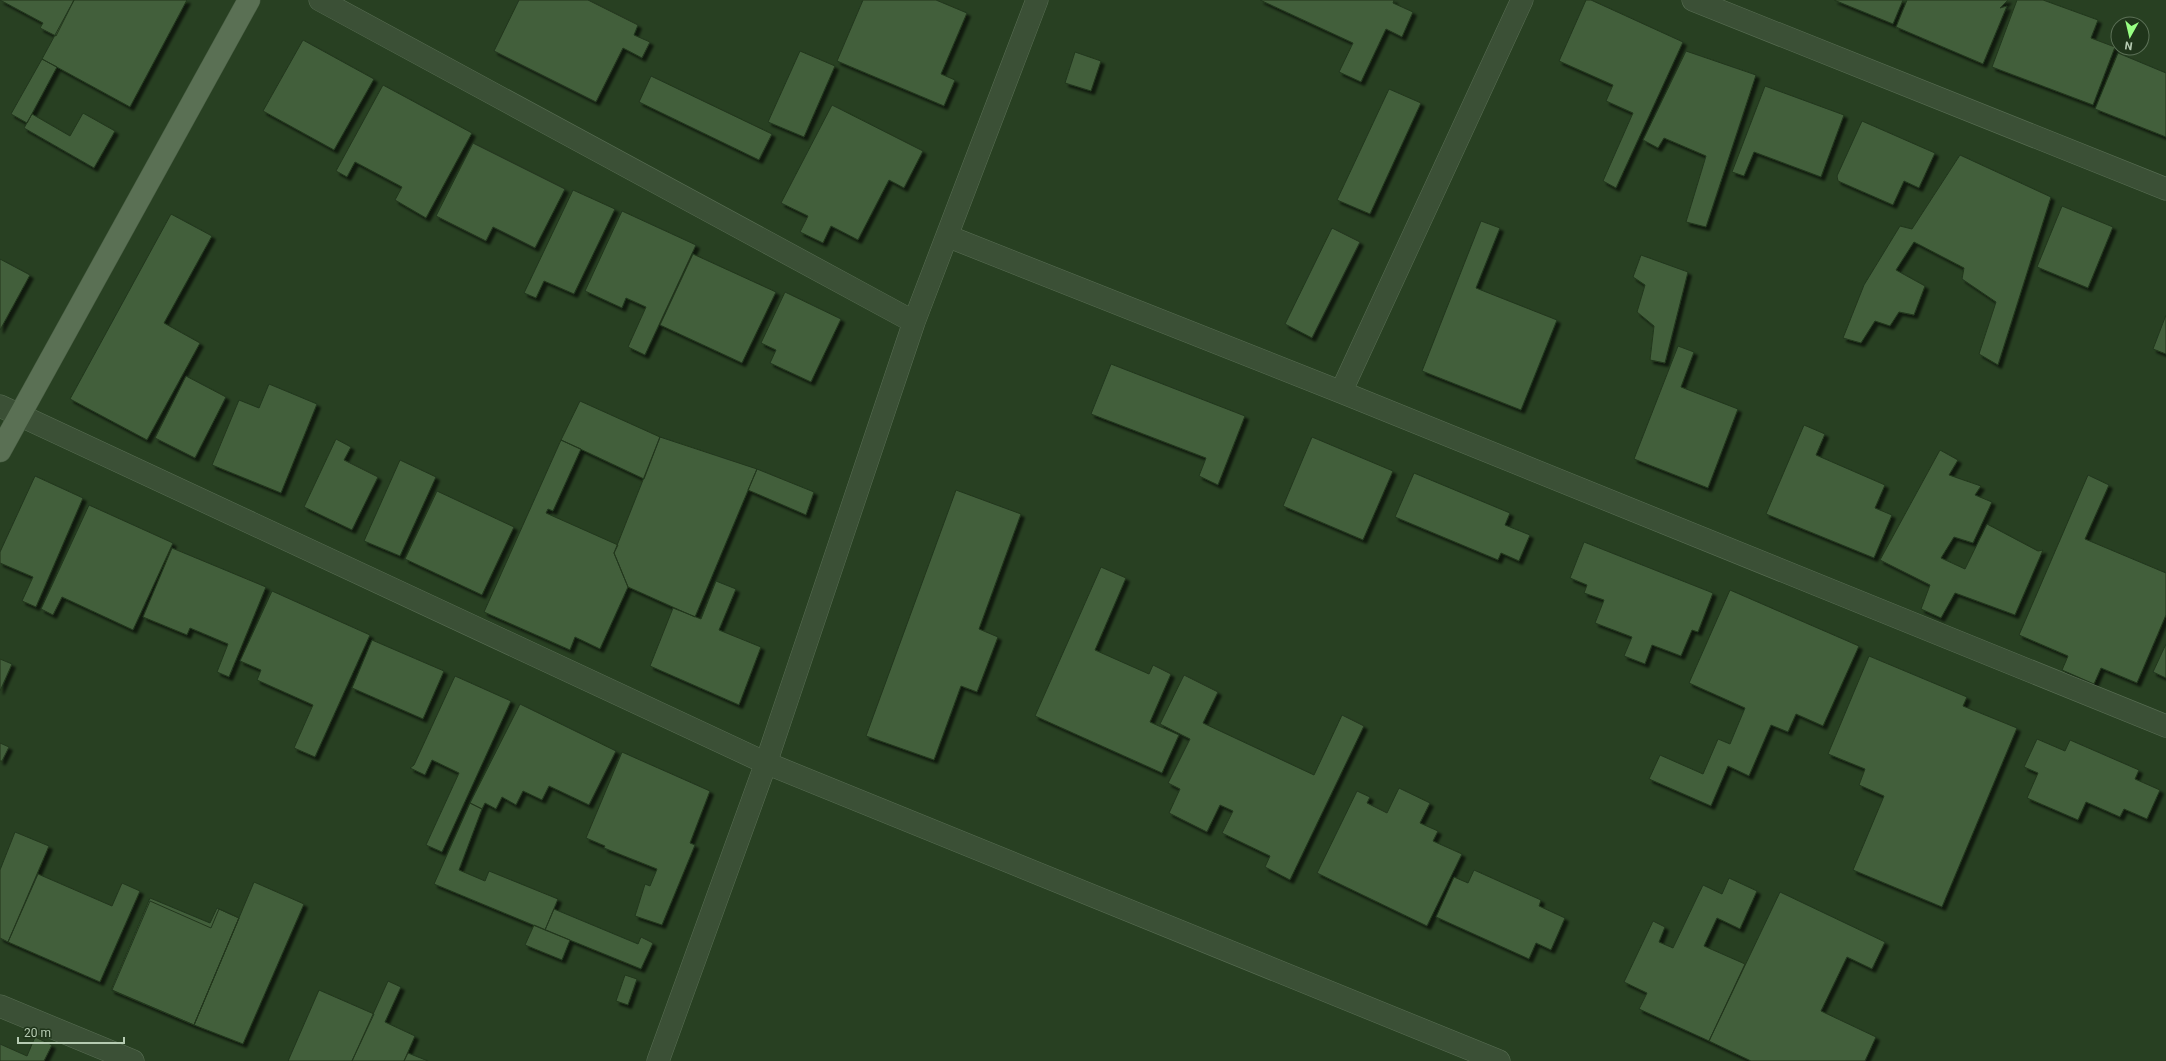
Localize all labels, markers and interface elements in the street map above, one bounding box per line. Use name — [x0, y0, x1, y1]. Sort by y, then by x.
north arrow — [2110, 16, 2150, 56]
text: N — [2124, 38, 2133, 52]
scale bar — [18, 1019, 124, 1045]
text: 20 m — [24, 1026, 51, 1040]

